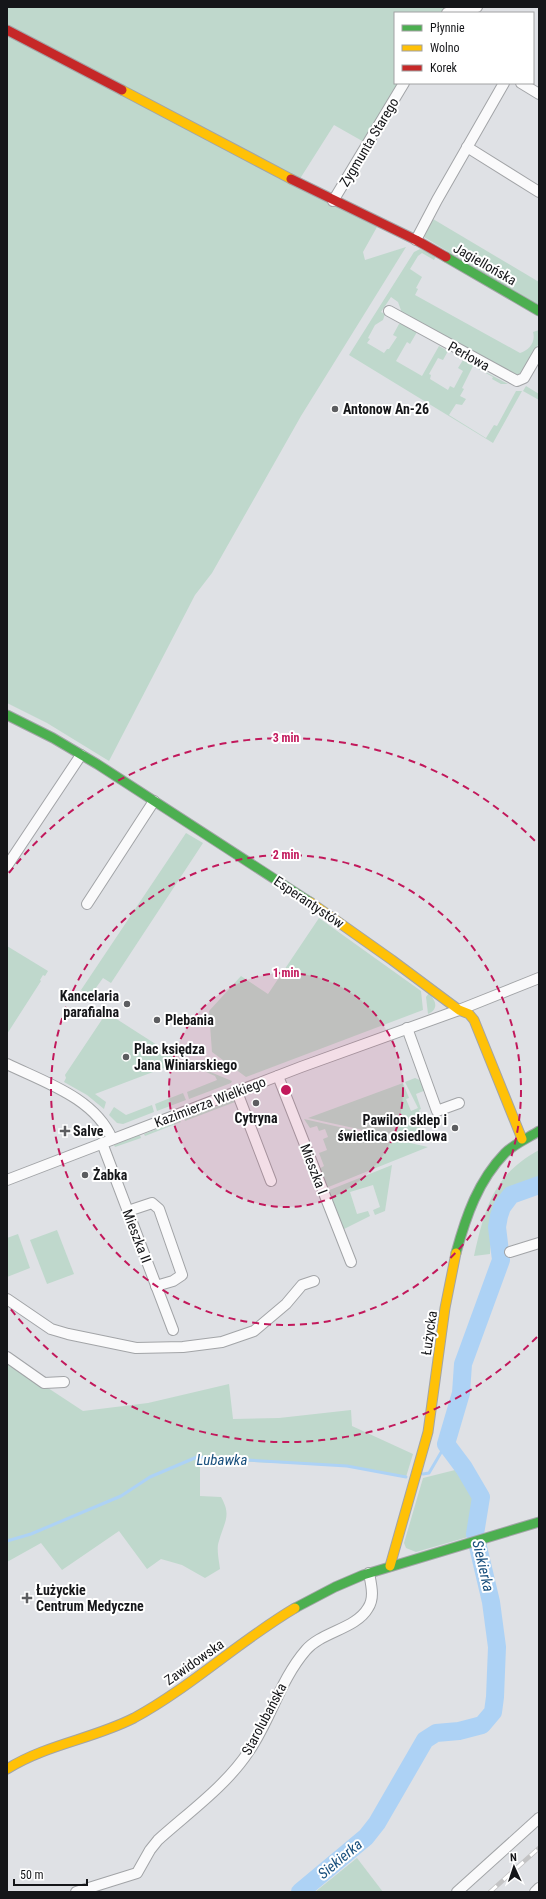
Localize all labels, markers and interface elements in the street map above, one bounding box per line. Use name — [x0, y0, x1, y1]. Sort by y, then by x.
legend — [394, 12, 534, 84]
text: Płynnie — [430, 21, 465, 35]
text: Wolno — [430, 41, 460, 55]
text: Korek — [430, 61, 458, 75]
street label: Zygmunta Starego — [336, 95, 402, 189]
street label: Jagiellońska — [451, 240, 519, 288]
street label: Perłowa — [446, 338, 492, 374]
place label: Antonow An-26 — [343, 401, 429, 417]
marker: Antonow An-26 — [330, 404, 340, 414]
text: 3 min — [273, 731, 299, 745]
text: 2 min — [273, 848, 299, 862]
street label: Esperantystów — [271, 873, 347, 931]
text: 1 min — [273, 966, 299, 980]
place label: Kancelaria parafialna — [60, 988, 119, 1020]
marker: Kancelaria parafialna — [122, 999, 132, 1009]
place label: Plebania — [165, 1012, 214, 1028]
marker: Plebania — [152, 1015, 162, 1025]
place label: Plac księdza Jana Winiarskiego — [134, 1041, 237, 1073]
marker: Plac księdza Jana Winiarskiego — [121, 1052, 131, 1062]
street label: Kazimierza Wielkiego — [152, 1073, 268, 1131]
centre of rings — [279, 1083, 293, 1097]
marker: Cytryna — [251, 1098, 261, 1108]
place label: Cytryna — [235, 1110, 278, 1126]
place label: Pawilon sklep i świetlica osiedlowa — [337, 1112, 447, 1144]
place label: Salve — [73, 1123, 104, 1139]
marker: Pawilon sklep i świetlica osiedlowa — [450, 1123, 460, 1133]
marker: Salve — [60, 1126, 70, 1136]
street label: Mieszka I — [297, 1142, 331, 1196]
place label: Żabka — [93, 1167, 128, 1183]
marker: Żabka — [80, 1170, 90, 1180]
street label: Mieszka II — [119, 1207, 155, 1265]
street label: Łużycka — [418, 1310, 440, 1356]
water label: Lubawka — [197, 1451, 247, 1469]
water label: Siekierka — [468, 1538, 498, 1594]
place label: Łużyckie Centrum Medyczne — [36, 1582, 144, 1614]
marker: Łużyckie Centrum Medyczne — [21, 1592, 33, 1604]
street label: Zawidowska — [161, 1636, 227, 1688]
street label: Starolubańska — [238, 1680, 290, 1758]
water label: Siekierka — [314, 1835, 366, 1883]
north arrow — [494, 1847, 534, 1887]
text: N — [510, 1851, 517, 1864]
scale bar — [14, 1861, 87, 1887]
text: 50 m — [20, 1868, 44, 1882]

